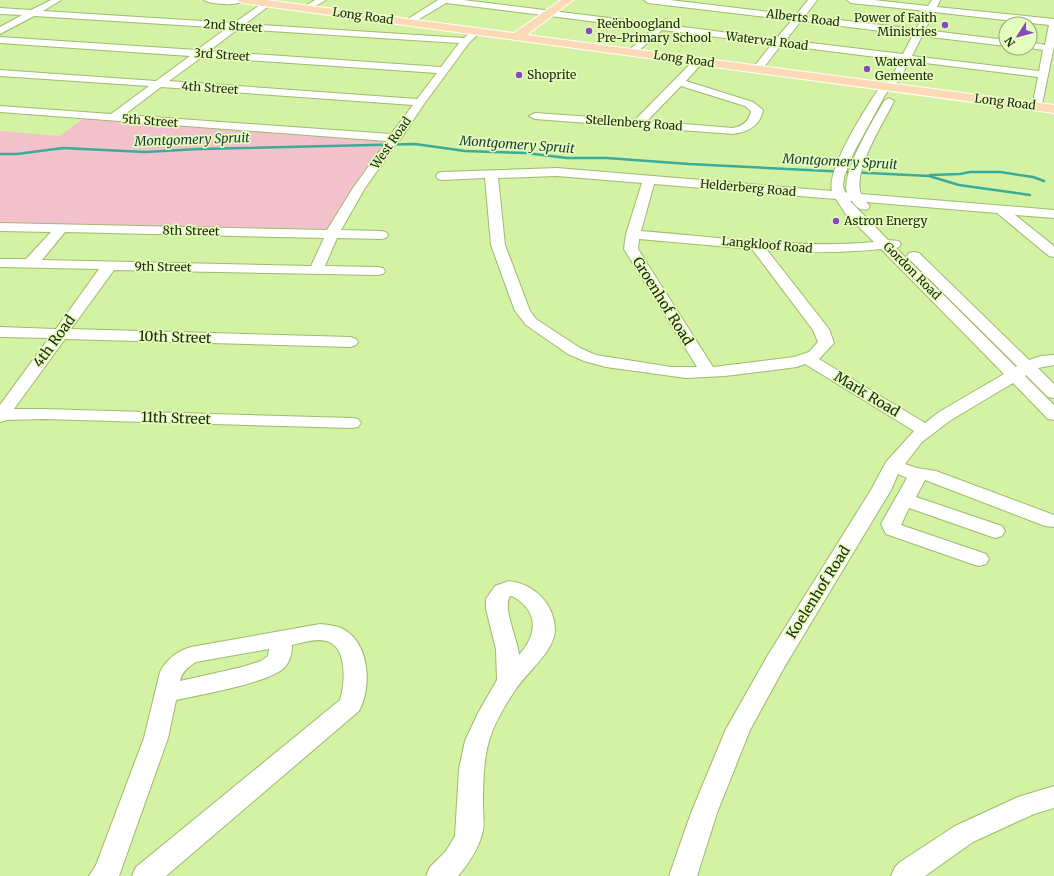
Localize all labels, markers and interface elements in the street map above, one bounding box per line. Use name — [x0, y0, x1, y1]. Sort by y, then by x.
street label: Long Road — [332, 4, 395, 27]
street label: Alberts Road — [764, 5, 841, 29]
place label: Power of Faith Ministries — [854, 10, 937, 39]
street label: 2nd Street — [203, 16, 264, 35]
place label: Reënboogland Pre-Primary School — [597, 16, 712, 45]
north arrow — [998, 16, 1038, 56]
marker: Power of Faith Ministries — [940, 20, 950, 30]
marker: Reënboogland Pre-Primary School — [584, 26, 594, 36]
street label: Waterval Road — [724, 28, 809, 53]
text: N — [1002, 34, 1018, 50]
street label: 3rd Street — [194, 45, 251, 64]
street label: Long Road — [653, 47, 716, 70]
place label: Waterval Gemeente — [874, 54, 933, 83]
marker: Waterval Gemeente — [862, 64, 872, 74]
place label: Shoprite — [527, 67, 576, 82]
marker: Shoprite — [514, 70, 524, 80]
street label: 4th Street — [181, 78, 239, 97]
street label: Long Road — [974, 90, 1037, 113]
street label: 5th Street — [121, 111, 179, 130]
street label: Stellenberg Road — [585, 112, 683, 133]
street label: West Road — [367, 114, 414, 173]
water label: Montgomery Spruit — [133, 129, 250, 150]
water label: Montgomery Spruit — [458, 132, 576, 157]
water label: Montgomery Spruit — [781, 150, 898, 173]
street label: Helderberg Road — [699, 176, 797, 199]
place label: Astron Energy — [843, 213, 927, 228]
marker: Astron Energy — [831, 216, 841, 226]
street label: 8th Street — [162, 223, 220, 239]
street label: Langkloof Road — [721, 233, 813, 256]
street label: Gordon Road — [880, 239, 944, 303]
street label: Groenhof Road — [629, 253, 698, 349]
street label: 9th Street — [134, 259, 192, 275]
street label: 4th Road — [29, 311, 79, 371]
street label: 10th Street — [138, 327, 212, 347]
street label: Mark Road — [831, 367, 904, 421]
street label: 11th Street — [141, 408, 212, 428]
street label: Koelenhof Road — [782, 542, 854, 642]

